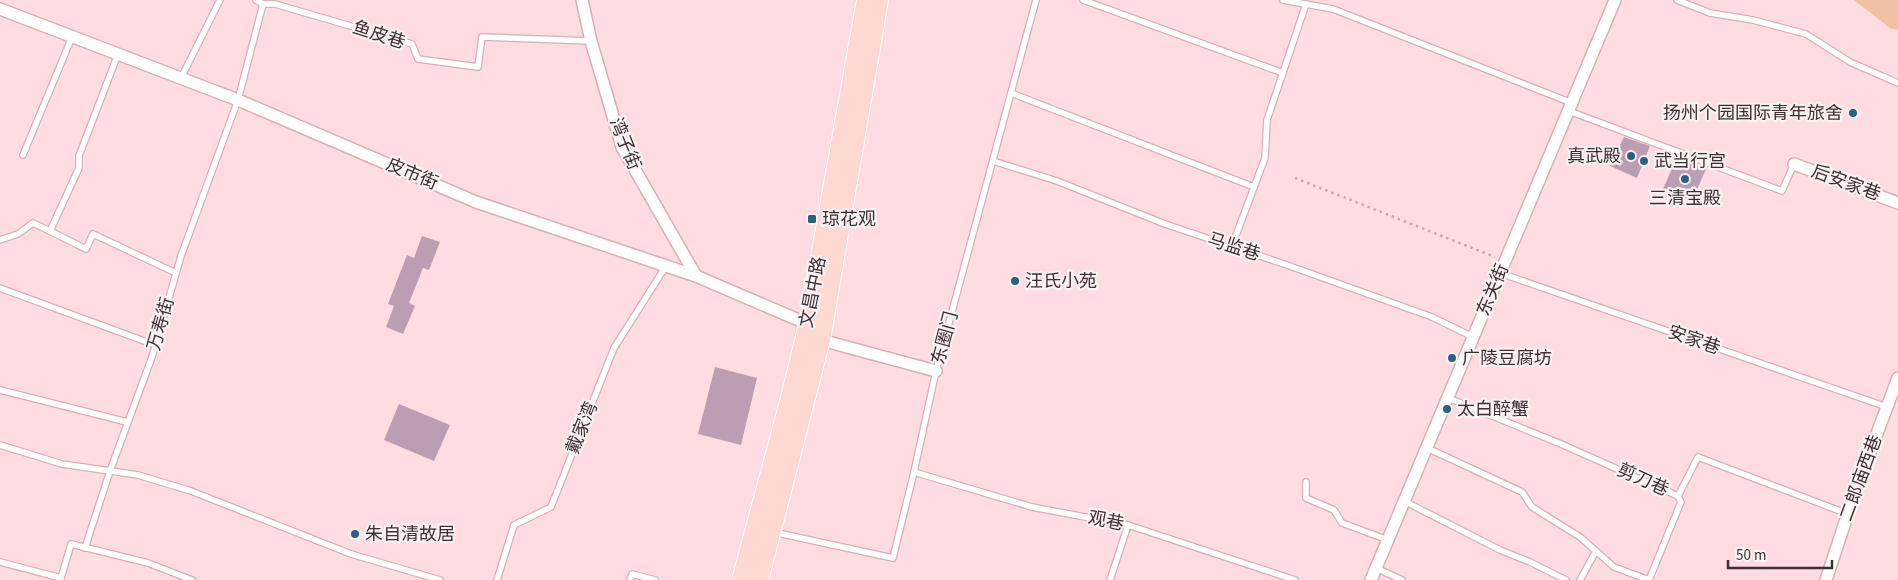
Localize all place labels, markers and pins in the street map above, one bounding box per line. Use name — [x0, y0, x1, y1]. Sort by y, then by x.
place label: 扬州个园国际青年旅舍 — [1663, 101, 1843, 126]
marker: 扬州个园国际青年旅舍 — [1847, 107, 1859, 119]
place label: 真武殿 — [1567, 144, 1621, 169]
place label: 武当行宫 — [1654, 149, 1726, 174]
marker: 真武殿 — [1625, 150, 1637, 162]
marker: 武当行宫 — [1638, 155, 1650, 167]
marker: 三清宝殿 — [1679, 173, 1691, 185]
place label: 三清宝殿 — [1649, 186, 1721, 211]
place label: 琼花观 — [822, 207, 876, 232]
marker: 琼花观 — [806, 213, 818, 225]
place label: 汪氏小苑 — [1025, 269, 1097, 294]
marker: 汪氏小苑 — [1009, 275, 1021, 287]
place label: 广陵豆腐坊 — [1462, 346, 1552, 371]
marker: 广陵豆腐坊 — [1446, 352, 1458, 364]
place label: 太白醉蟹 — [1457, 397, 1529, 422]
marker: 太白醉蟹 — [1441, 403, 1453, 415]
place label: 朱自清故居 — [365, 522, 455, 547]
marker: 朱自清故居 — [349, 528, 361, 540]

